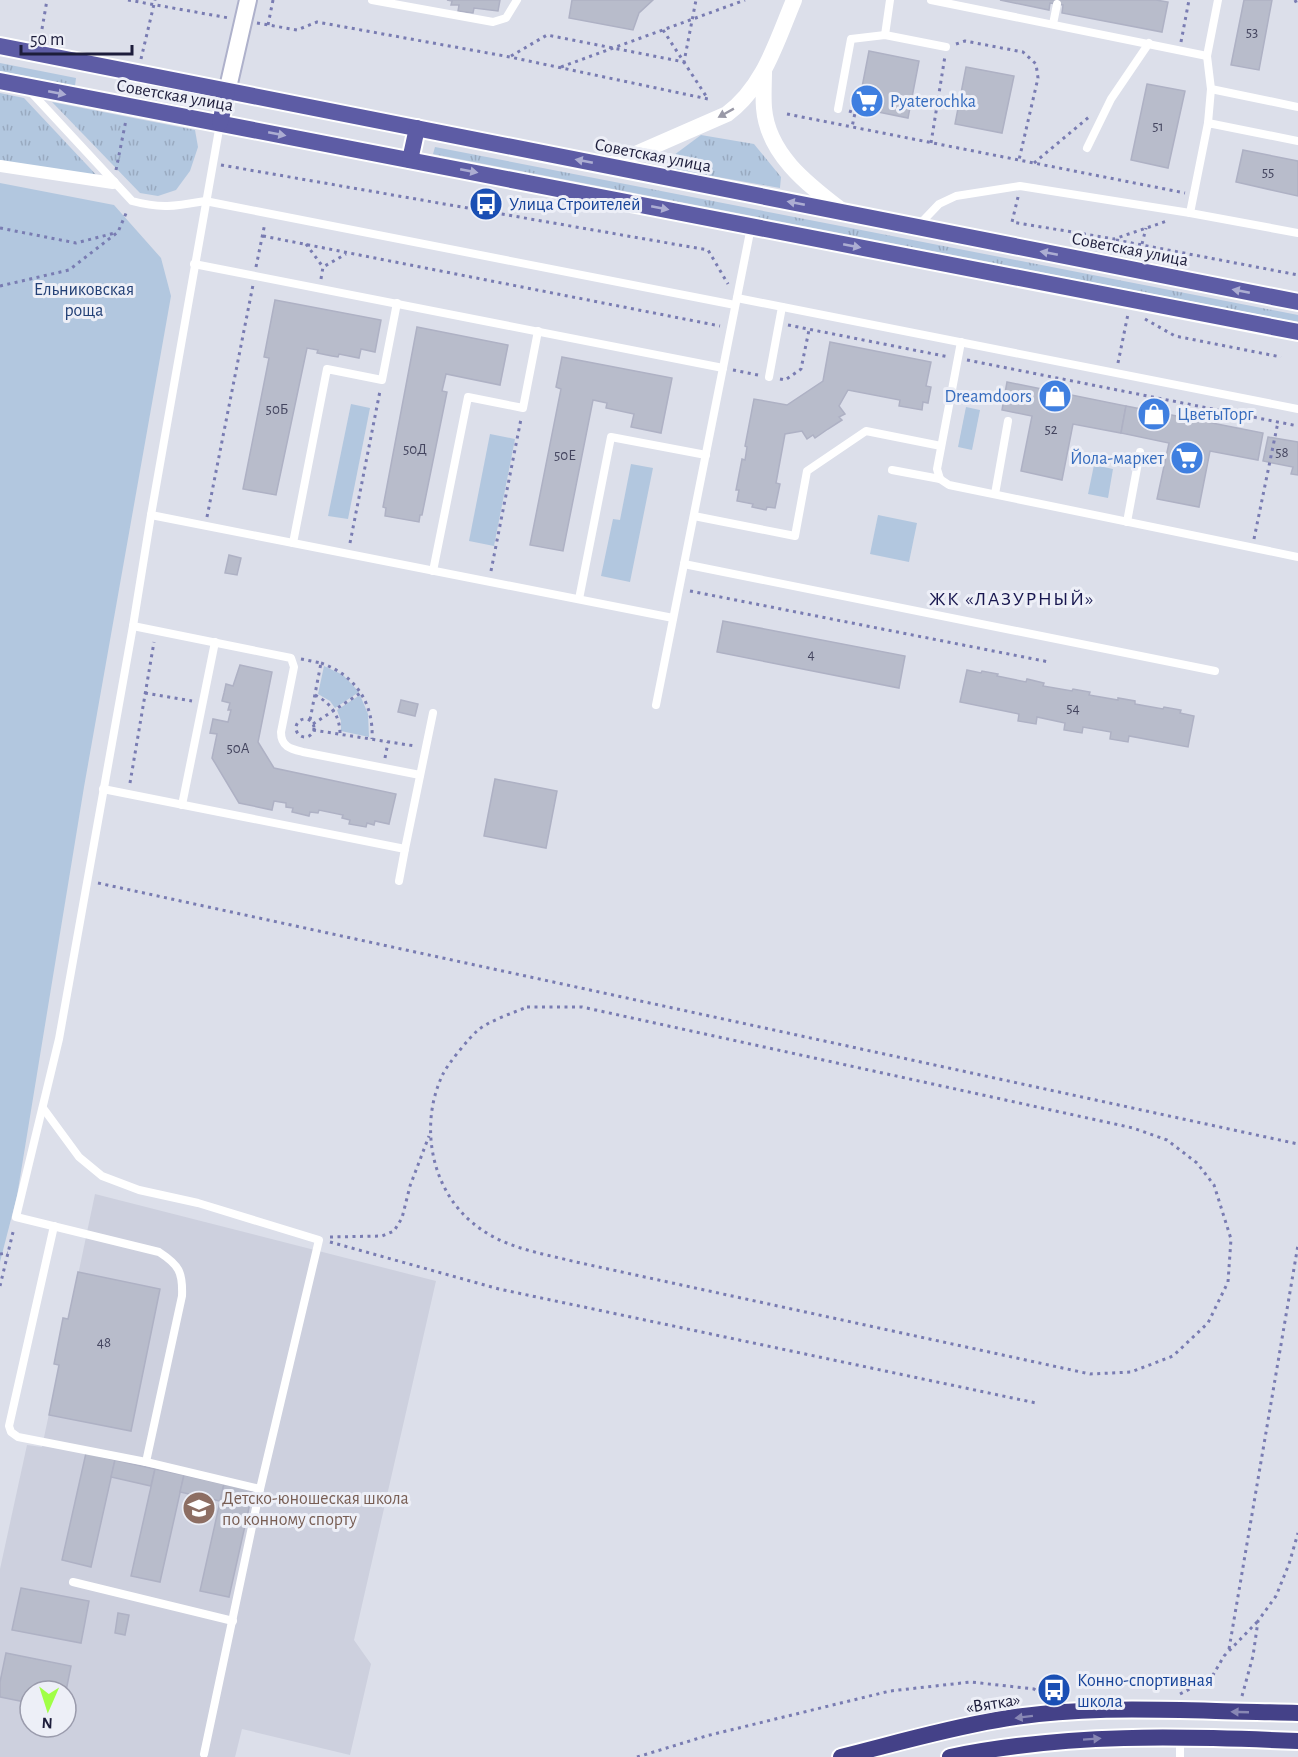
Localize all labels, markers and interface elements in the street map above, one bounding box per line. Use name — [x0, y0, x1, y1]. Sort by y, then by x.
scale bar — [21, 18, 132, 56]
house number: 53 — [1246, 25, 1258, 40]
text: 50 m — [30, 31, 64, 49]
street label: Советская улица — [115, 77, 235, 115]
supermarket icon: Pyaterochka — [849, 83, 885, 119]
one-way arrow — [48, 89, 67, 98]
place label: Pyaterochka — [890, 93, 976, 111]
one-way arrow — [718, 108, 734, 119]
house number: 51 — [1152, 119, 1164, 134]
one-way arrow — [268, 130, 287, 139]
street label: Советская улица — [593, 136, 713, 176]
one-way arrow — [575, 156, 594, 165]
house number: 55 — [1262, 165, 1274, 180]
one-way arrow — [459, 167, 478, 176]
bus stop icon: Улица Строителей — [468, 186, 504, 222]
place label: Улица Строителей — [509, 196, 641, 214]
one-way arrow — [786, 198, 805, 207]
one-way arrow — [651, 204, 670, 213]
street label: Советская улица — [1070, 230, 1190, 270]
one-way arrow — [842, 242, 861, 251]
one-way arrow — [1040, 248, 1059, 257]
park label: Ельниковская роща — [34, 281, 134, 320]
one-way arrow — [1231, 286, 1250, 295]
shop icon: Dreamdoors — [1037, 378, 1073, 414]
place label: Dreamdoors — [944, 388, 1032, 406]
shop icon: ЦветыТорг — [1136, 396, 1172, 432]
house number: 50Б — [266, 402, 288, 417]
place label: ЦветыТорг — [1177, 406, 1254, 424]
house number: 52 — [1044, 422, 1058, 437]
supermarket icon: Йола-маркет — [1169, 440, 1205, 476]
house number: 50Д — [403, 442, 427, 457]
house number: 58 — [1275, 445, 1289, 460]
house number: 50Е — [554, 448, 576, 463]
place label: Йола-маркет — [1070, 448, 1165, 468]
district label: ЖК «ЛАЗУРНЫЙ» — [929, 589, 1095, 609]
house number: 4 — [807, 647, 815, 662]
house number: 54 — [1066, 701, 1080, 716]
house number: 50А — [226, 741, 250, 756]
house number: 48 — [97, 1335, 111, 1350]
school or university icon: Детско-юношеская школа по конному спорту — [181, 1490, 217, 1526]
place label: Детско-юношеская школа по конному спорту — [222, 1490, 409, 1529]
bus stop icon: Конно-спортивная школа — [1036, 1672, 1072, 1708]
place label: Конно-спортивная школа — [1077, 1672, 1213, 1711]
north arrow — [18, 1679, 78, 1739]
street label: «Вятка» — [965, 1691, 1022, 1717]
one-way arrow — [1230, 1707, 1249, 1716]
one-way arrow — [1014, 1712, 1033, 1721]
text: N — [41, 1715, 53, 1731]
one-way arrow — [1082, 1734, 1101, 1744]

